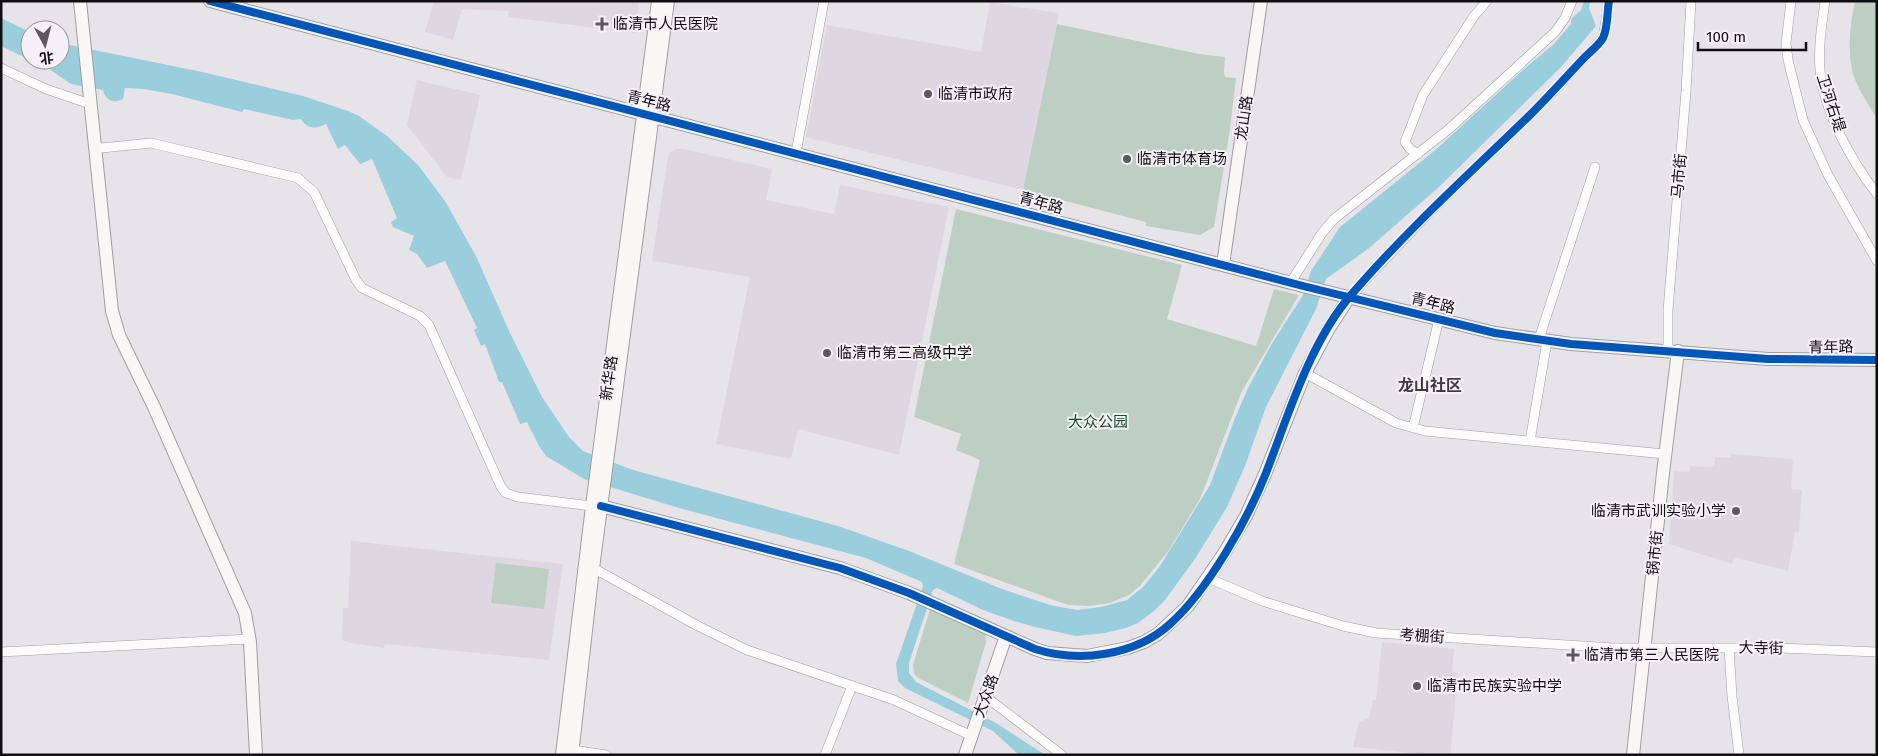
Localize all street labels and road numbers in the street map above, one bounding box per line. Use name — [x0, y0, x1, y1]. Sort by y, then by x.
street label: 卫河右堤 — [1813, 72, 1849, 134]
street label: 青年路 — [625, 87, 673, 115]
street label: 龙山路 — [1232, 94, 1256, 142]
street label: 马市街 — [1668, 153, 1690, 199]
street label: 青年路 — [1017, 188, 1065, 218]
street label: 青年路 — [1409, 289, 1457, 317]
street label: 青年路 — [1808, 338, 1854, 356]
street label: 新华路 — [597, 354, 621, 402]
street label: 锅市街 — [1644, 530, 1666, 576]
street label: 考棚街 — [1399, 625, 1445, 647]
street label: 大寺街 — [1738, 639, 1784, 657]
street label: 大众路 — [970, 672, 1002, 720]

